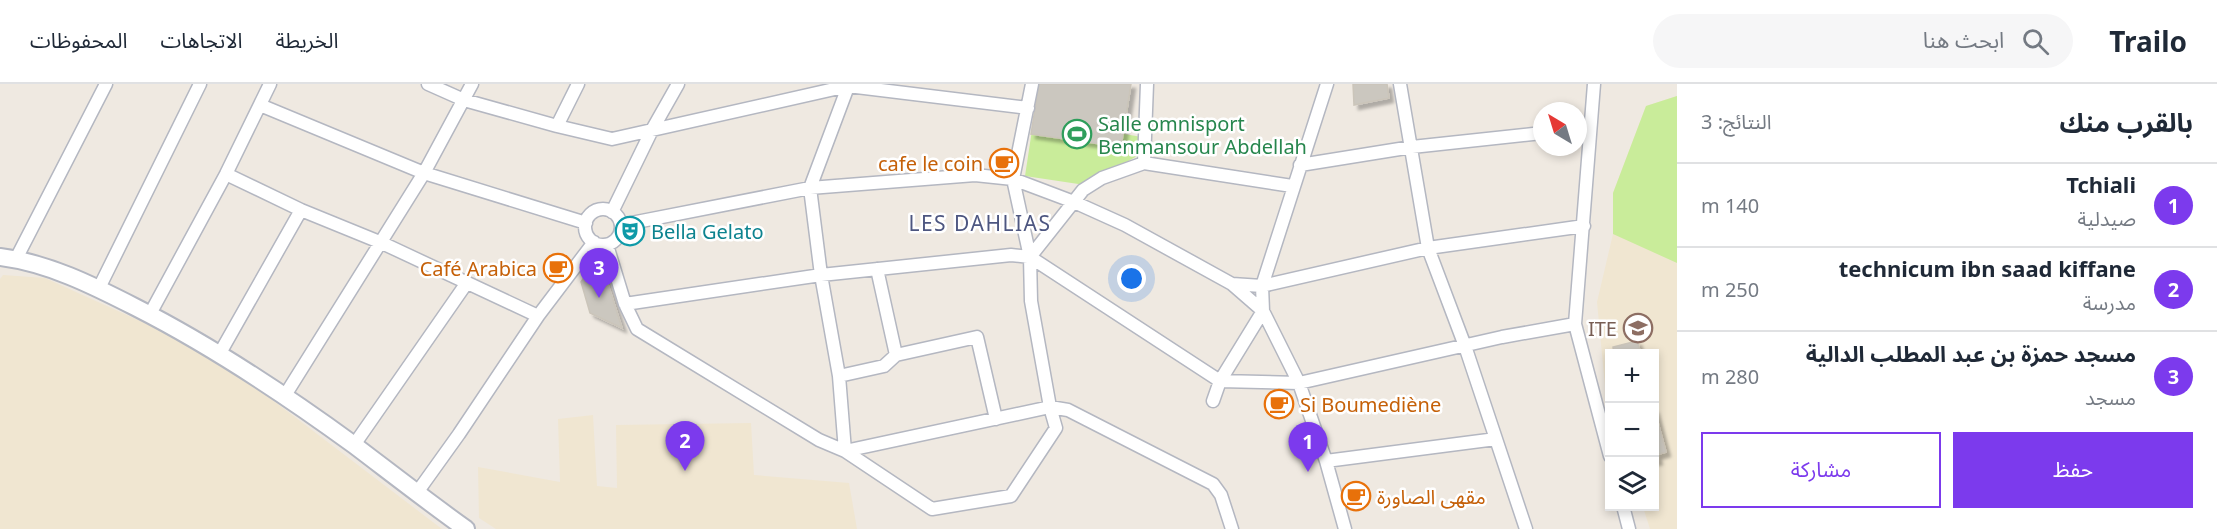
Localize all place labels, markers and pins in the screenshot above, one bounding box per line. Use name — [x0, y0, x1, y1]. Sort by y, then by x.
place label: Salle omnisport Benmansour Abdellah — [1098, 110, 1307, 160]
sports icon: Salle omnisport Benmansour Abdellah — [1061, 118, 1093, 150]
cafe icon: cafe le coin — [988, 147, 1020, 179]
place label: cafe le coin — [878, 150, 983, 177]
theatre icon: Bella Gelato — [614, 215, 646, 247]
place label: Bella Gelato — [651, 218, 764, 245]
pin: 3 — [580, 248, 618, 298]
cafe icon: Café Arabica — [542, 252, 574, 284]
place label: Café Arabica — [420, 255, 537, 282]
school or university icon: ITE — [1622, 312, 1654, 344]
place label: ITE — [1588, 315, 1617, 342]
cafe icon: Si Boumediène — [1263, 388, 1295, 420]
place label: Si Boumediène — [1300, 391, 1441, 418]
pin: 2 — [666, 422, 704, 471]
pin: 1 — [1288, 422, 1328, 472]
cafe icon: مقهى الصاورة — [1340, 480, 1372, 512]
place label: مقهى الصاورة — [1377, 483, 1486, 510]

